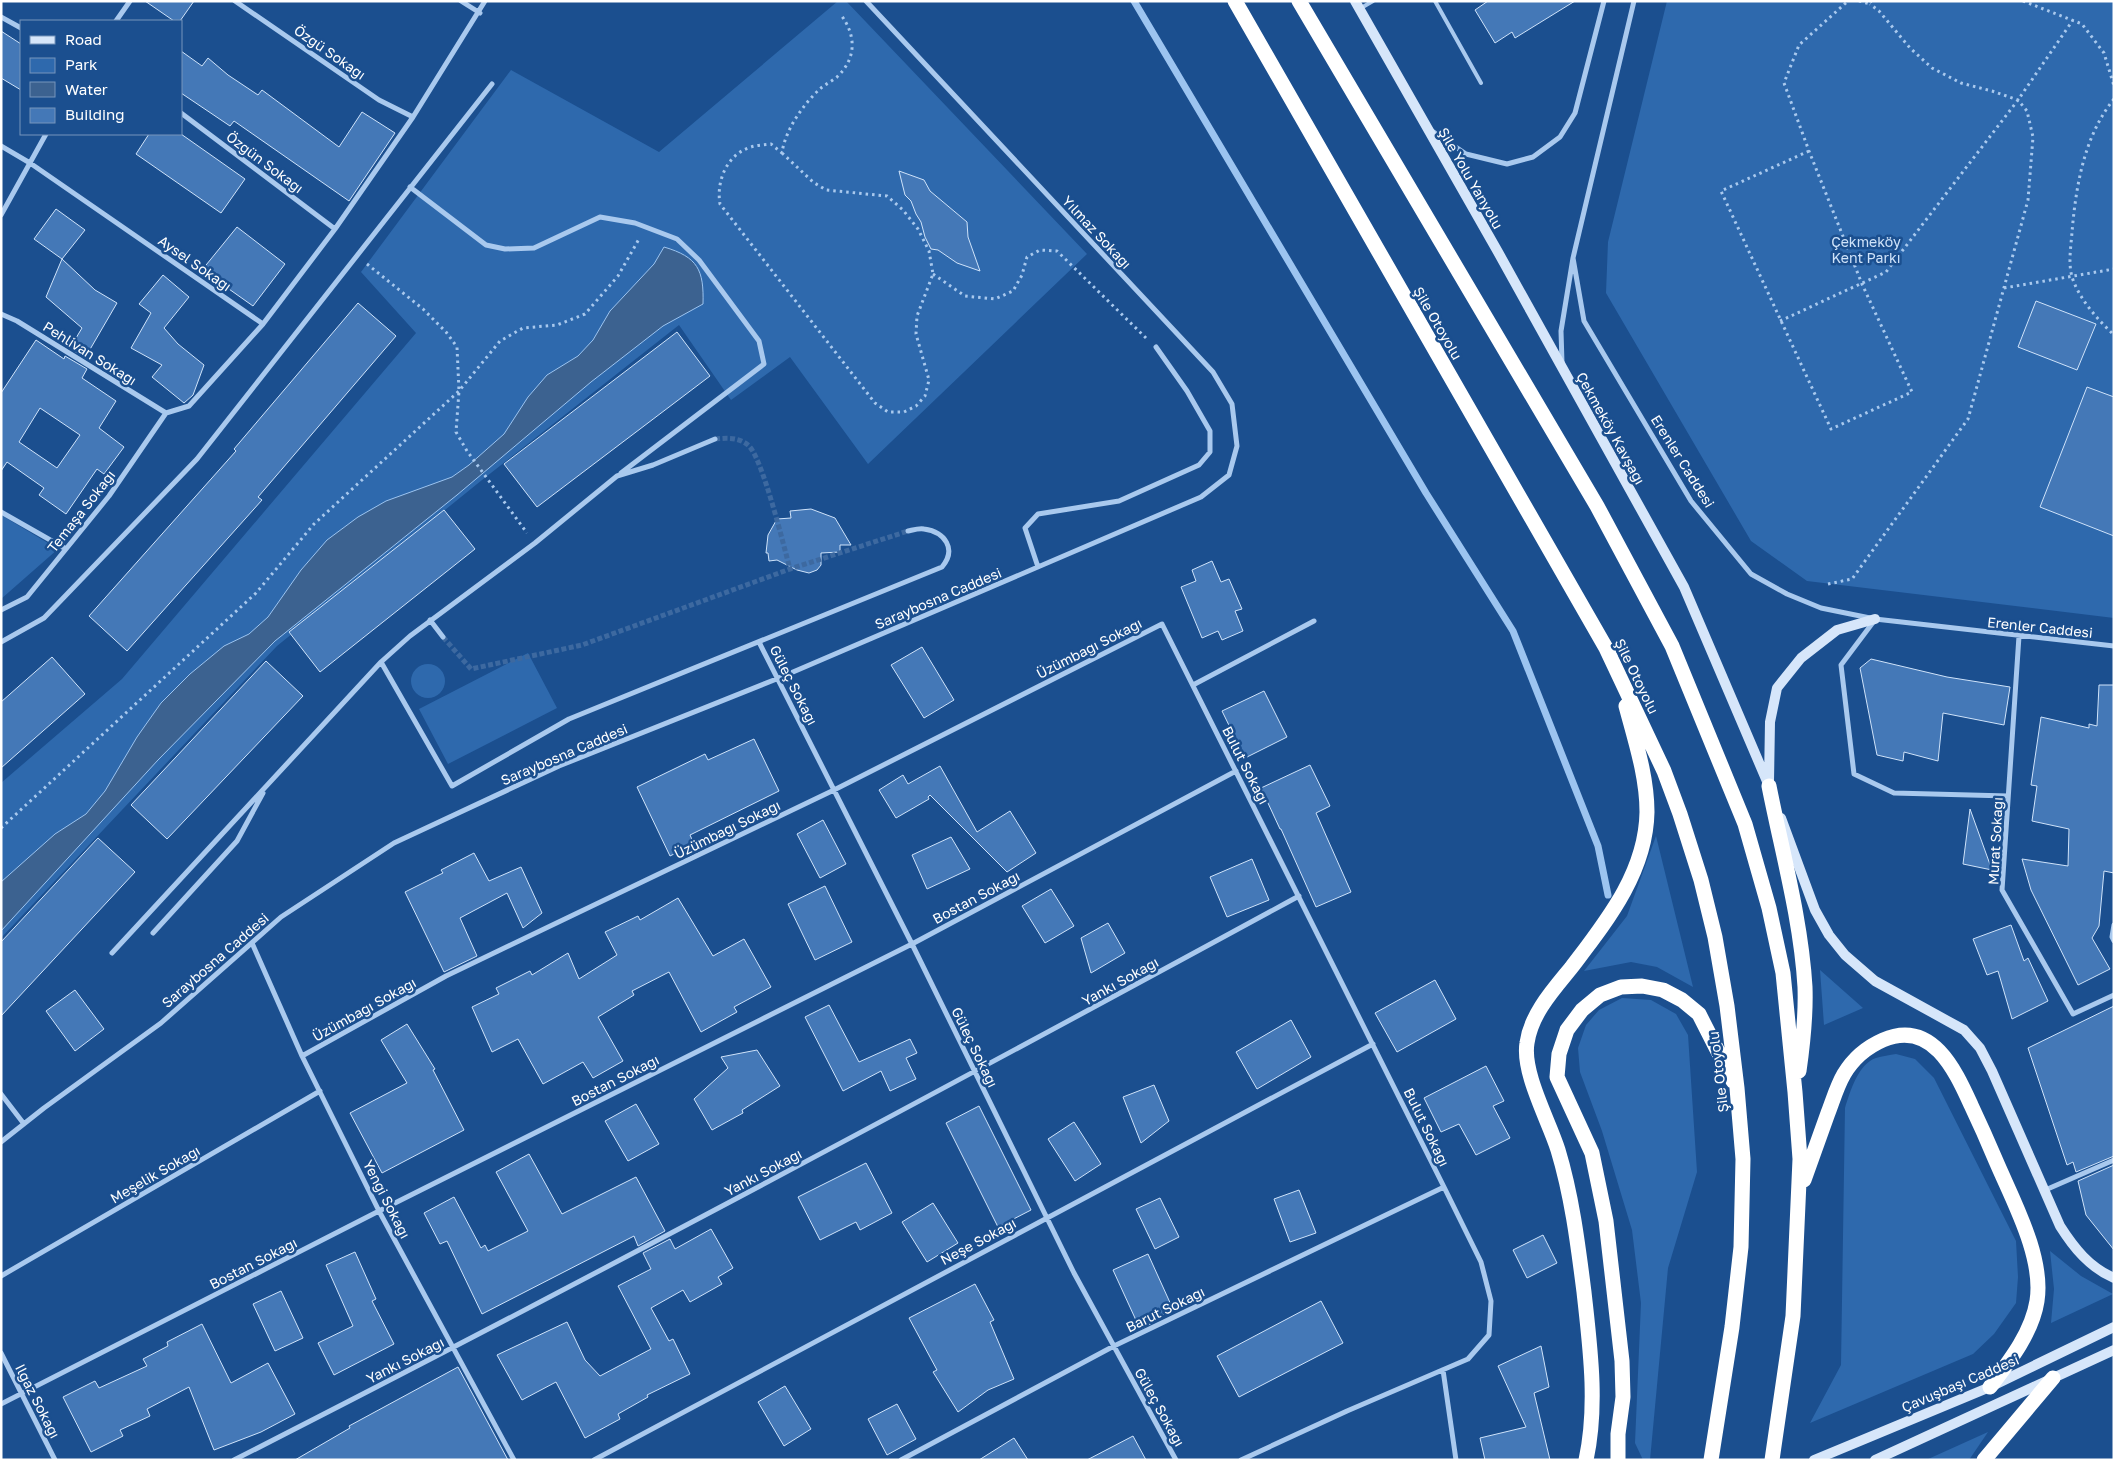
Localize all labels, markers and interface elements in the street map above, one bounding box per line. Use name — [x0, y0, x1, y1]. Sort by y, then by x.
legend — [20, 20, 182, 135]
street label: Özgü Sokağı — [291, 21, 369, 83]
text: Road — [65, 30, 102, 48]
text: Park — [65, 55, 98, 73]
text: Water — [65, 80, 108, 98]
text: Building — [65, 105, 125, 123]
street label: Şile Yolu Yanyolu — [1435, 124, 1507, 232]
street label: Özgün Sokağı — [223, 128, 307, 196]
street label: Yılmaz Sokağı — [1059, 192, 1135, 272]
street label: Aysel Sokağı — [155, 232, 235, 294]
park label: Çekmeköy Kent Parkı — [1831, 233, 1901, 266]
street label: Şile Otoyolu — [1410, 283, 1466, 363]
street label: Pehlivan Sokağı — [40, 317, 140, 389]
street label: Çekmeköy Kavşağı — [1573, 369, 1649, 487]
street label: Erenler Caddesi — [1648, 412, 1718, 510]
street label: Temaşa Sokağı — [43, 466, 119, 556]
street label: Saraybosna Caddesi — [872, 564, 1004, 632]
street label: Erenler Caddesi — [1986, 613, 2094, 641]
street label: Üzümbağı Sokağı — [1033, 614, 1145, 682]
street label: Şile Otoyolu — [1611, 636, 1663, 716]
street label: Güleç Sokağı — [767, 642, 821, 728]
street label: Saraybosna Caddesi — [498, 720, 630, 788]
street label: Bulut Sokağı — [1219, 723, 1273, 807]
street label: Üzümbağı Sokağı — [671, 796, 783, 862]
street label: Murat Sokağı — [1984, 797, 2006, 885]
street label: Bostan Sokağı — [930, 867, 1022, 927]
street label: Saraybosna Caddesi — [158, 909, 272, 1011]
street label: Yankı Sokağı — [1079, 953, 1161, 1009]
street label: Üzümbağı Sokağı — [309, 973, 419, 1045]
street label: Güleç Sokağı — [948, 1004, 1002, 1090]
street label: Şile Otoyolu — [1705, 1030, 1731, 1114]
street label: Bostan Sokağı — [568, 1051, 662, 1109]
street label: Bulut Sokağı — [1401, 1085, 1453, 1169]
street label: Meşelik Sokağı — [107, 1141, 203, 1207]
street label: Yankı Sokağı — [722, 1145, 804, 1199]
street label: Yengi Sokağı — [360, 1157, 414, 1241]
street label: Neşe Sokağı — [937, 1214, 1019, 1268]
street label: Bostan Sokağı — [206, 1234, 300, 1292]
street label: Barut Sokağı — [1123, 1283, 1207, 1335]
street label: Yankı Sokağı — [363, 1333, 447, 1387]
street label: Çavuşbaşı Caddesi — [1899, 1351, 2021, 1415]
street label: Ilgaz Sokağı — [12, 1361, 64, 1441]
street label: Güleç Sokağı — [1131, 1365, 1189, 1449]

